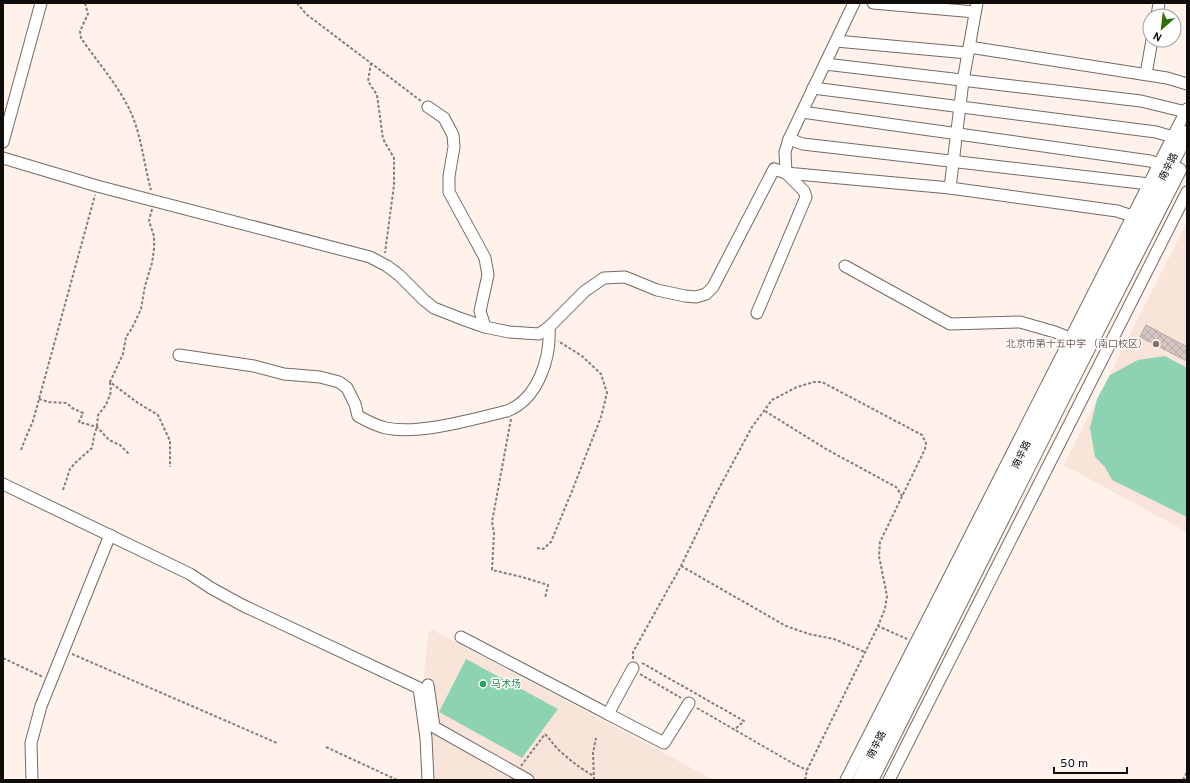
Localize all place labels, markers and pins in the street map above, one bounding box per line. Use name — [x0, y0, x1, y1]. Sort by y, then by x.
place label: 北京市第十五中学 （南口校区） — [1006, 338, 1148, 351]
marker: 北京市第十五中学 （南口校区） — [1151, 339, 1161, 349]
place label: 马术场 — [491, 678, 521, 691]
marker: 马术场 — [478, 679, 488, 689]

